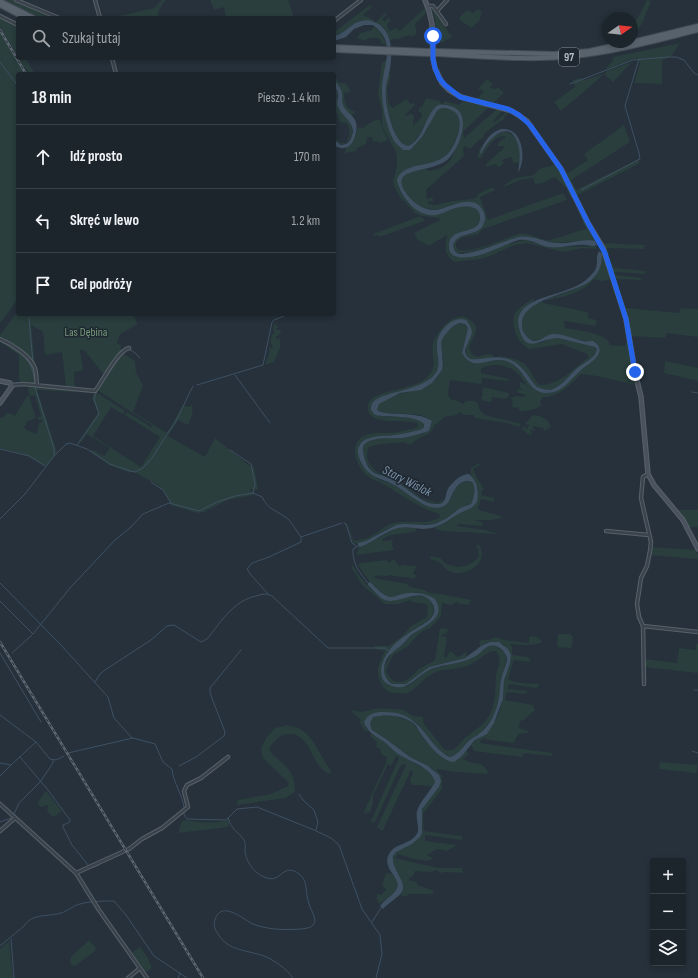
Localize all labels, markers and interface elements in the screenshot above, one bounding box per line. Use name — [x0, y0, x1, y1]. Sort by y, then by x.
north arrow — [602, 12, 638, 48]
search box — [16, 16, 336, 60]
icon: search — [30, 27, 52, 49]
route start — [424, 27, 442, 45]
text: Szukaj tutaj — [62, 29, 120, 48]
road number: 97 — [559, 48, 579, 66]
text: 18 min — [32, 88, 72, 108]
text: Pieszo · 1.4 km — [258, 90, 320, 106]
icon: ahead — [32, 146, 54, 168]
text: Idź prosto — [70, 147, 123, 166]
text: 170 m — [294, 149, 320, 165]
icon: left — [32, 210, 54, 232]
text: Skręć w lewo — [70, 211, 139, 230]
text: 1.2 km — [291, 213, 320, 229]
icon: arrive — [32, 274, 54, 296]
text: Cel podróży — [70, 275, 132, 294]
park label: Las Dębina — [65, 325, 108, 340]
route end — [626, 363, 644, 381]
water label: Stary Wislok — [380, 462, 435, 501]
map controls — [650, 858, 686, 966]
button: + — [650, 858, 686, 894]
button: − — [650, 894, 686, 930]
button: layers — [650, 930, 686, 966]

